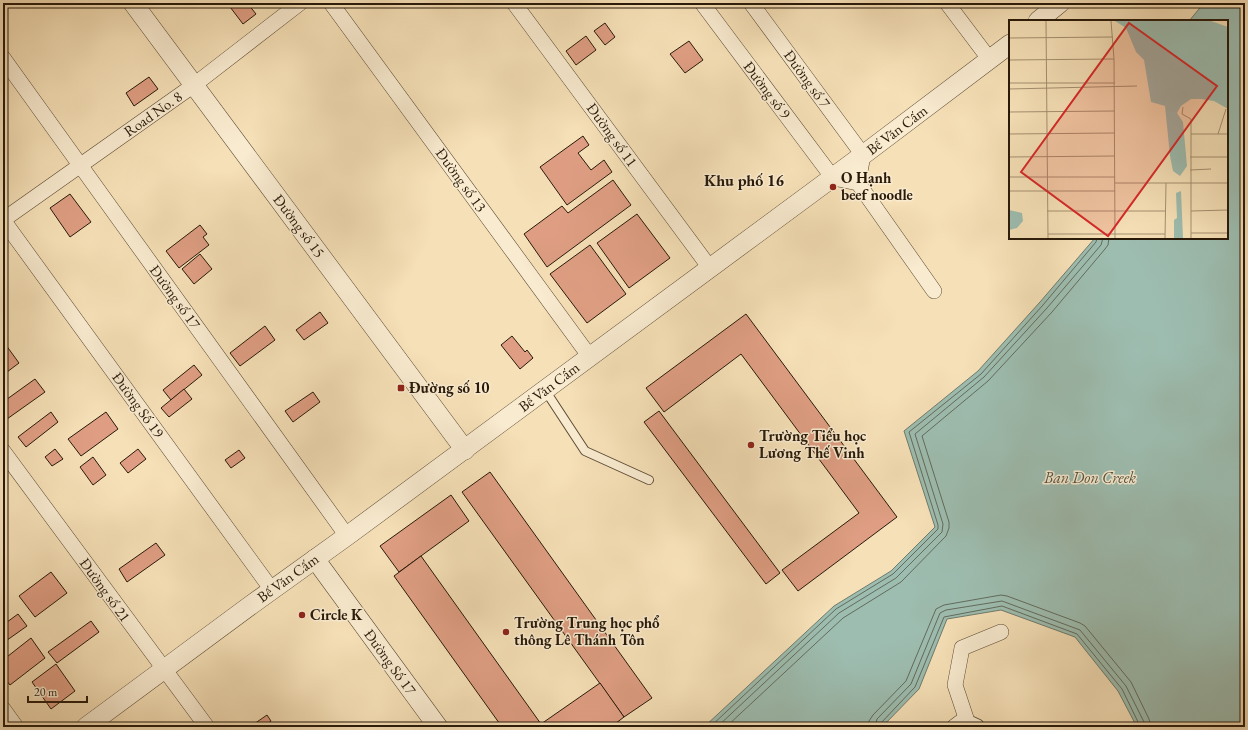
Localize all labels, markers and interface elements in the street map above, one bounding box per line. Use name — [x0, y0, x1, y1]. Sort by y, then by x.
inset map — [1009, 20, 1228, 239]
street label: Đường số 7 — [780, 46, 835, 112]
street label: Đường số 9 — [740, 57, 795, 122]
street label: Road No. 8 — [120, 87, 186, 141]
street label: Đường số 11 — [583, 99, 642, 170]
street label: Bế Văn Cấm — [862, 100, 931, 159]
street label: Đường số 13 — [432, 144, 491, 215]
place label: O Hạnh beef noodle — [841, 168, 913, 204]
district label: Khu phố 16 — [704, 170, 785, 191]
marker: O Hạnh beef noodle — [828, 182, 838, 192]
street label: Đường số 15 — [269, 190, 329, 261]
street label: Đường số 17 — [146, 261, 205, 333]
street label: Bế Văn Cấm — [514, 357, 583, 416]
street label: Đường Số 19 — [108, 368, 169, 441]
place label: Đường số 10 — [409, 378, 490, 397]
marker: Đường số 10 — [396, 383, 406, 393]
place label: Trường Tiểu học Lương Thế Vinh — [759, 426, 866, 462]
marker: Trường Tiểu học Lương Thế Vinh — [746, 440, 756, 450]
water label: Ban Don Creek — [1043, 467, 1137, 488]
street label: Bế Văn Cấm — [253, 549, 322, 606]
street label: Đường số 21 — [76, 554, 135, 625]
place label: Circle K — [310, 605, 363, 624]
marker: Circle K — [297, 610, 307, 620]
place label: Trường Trung học phổ thông Lê Thánh Tôn — [514, 613, 660, 649]
street label: Đường Số 17 — [360, 625, 421, 699]
marker: Trường Trung học phổ thông Lê Thánh Tôn — [501, 627, 511, 637]
scale bar — [28, 678, 87, 704]
text: 20 m — [34, 684, 58, 700]

